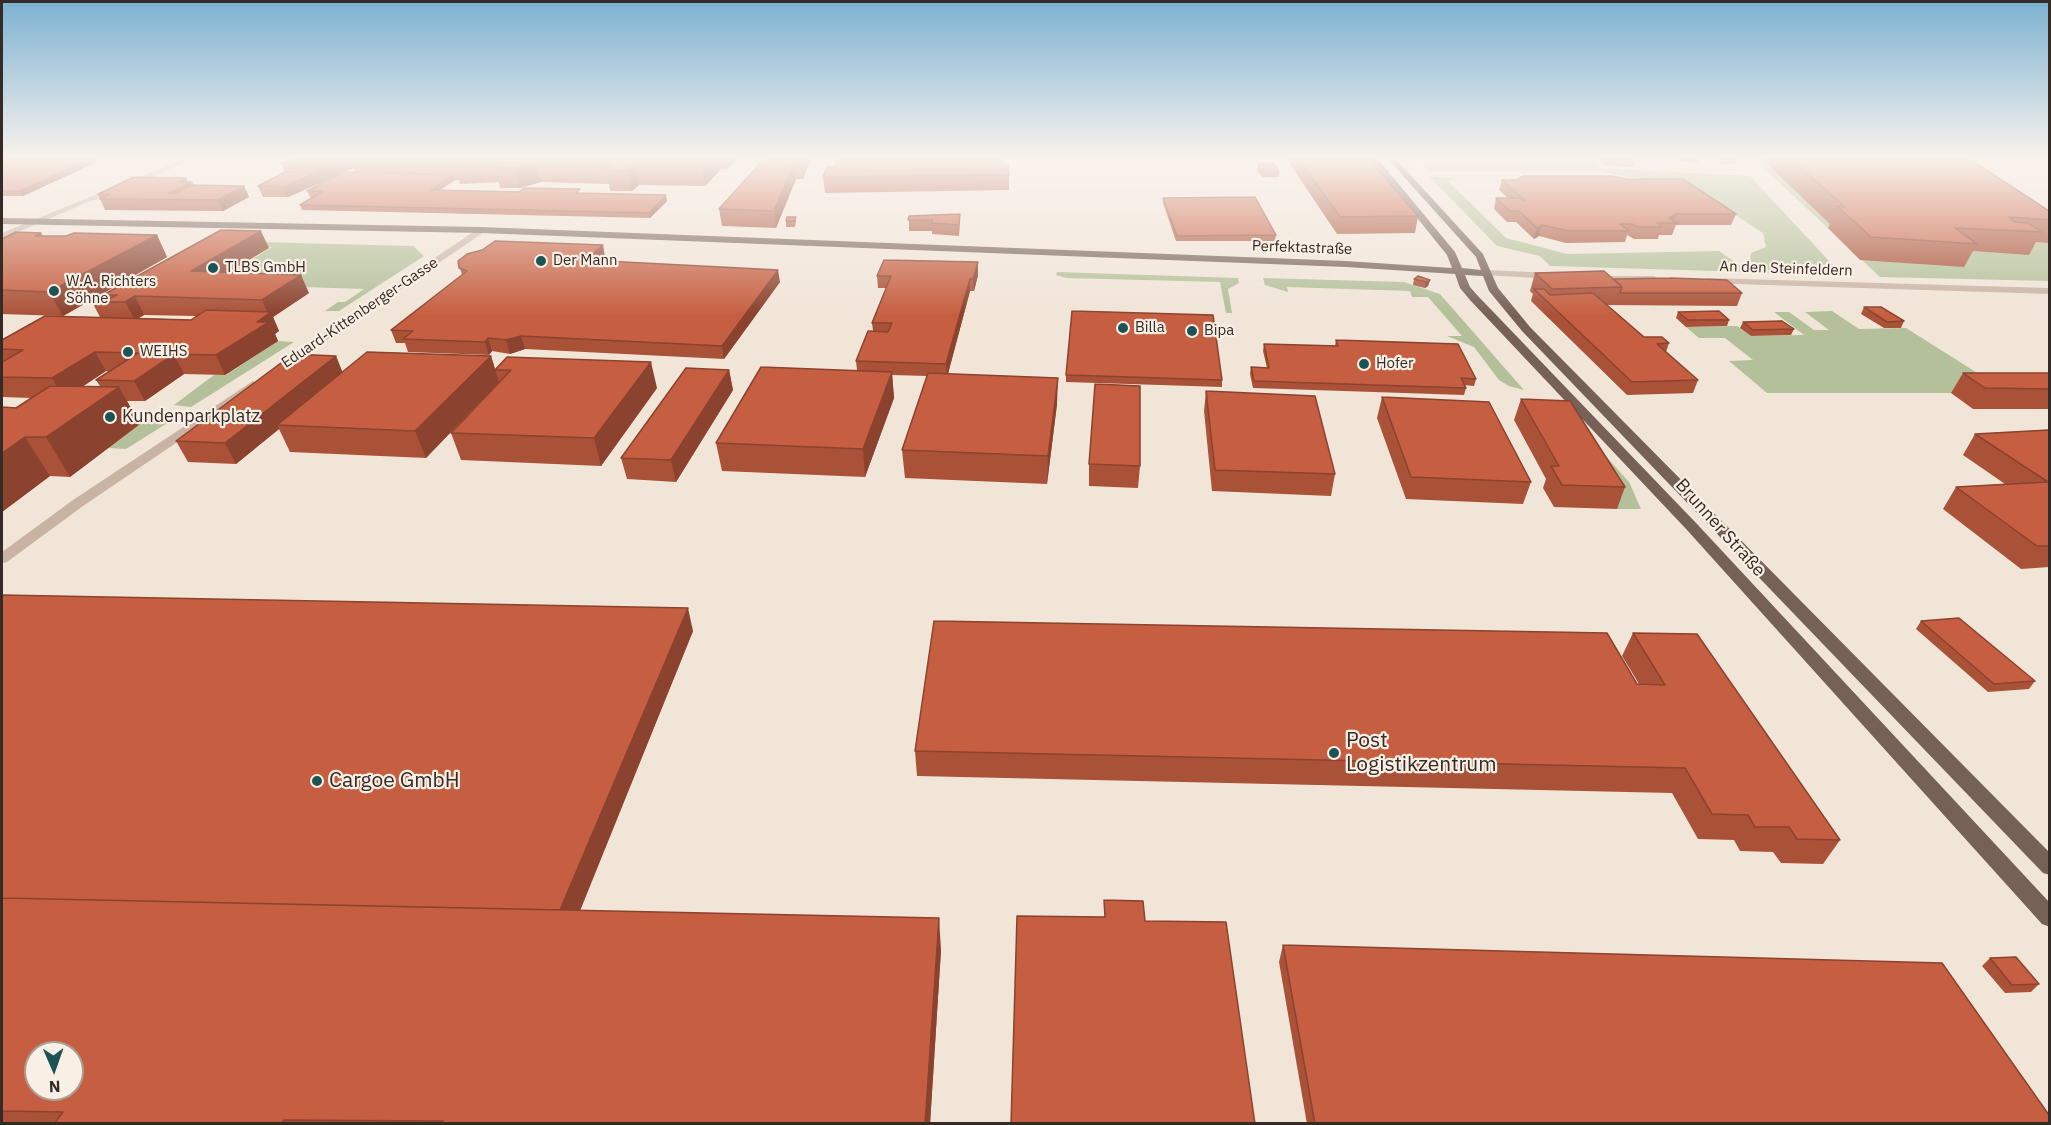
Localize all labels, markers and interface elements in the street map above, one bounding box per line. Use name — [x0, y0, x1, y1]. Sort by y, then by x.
street label: Perfektastraße — [1252, 237, 1352, 259]
place label: Der Mann — [553, 252, 618, 270]
street label: Eduard-Kittenberger-Gasse — [278, 254, 442, 372]
marker: Der Mann — [534, 254, 548, 268]
street label: An den Steinfeldern — [1719, 258, 1853, 280]
place label: TLBS GmbH — [225, 259, 306, 277]
marker: TLBS GmbH — [206, 261, 220, 275]
place label: W.A. Richters Söhne — [66, 273, 156, 308]
marker: W.A. Richters Söhne — [47, 284, 61, 298]
place label: Billa — [1135, 319, 1165, 337]
marker: Billa — [1116, 321, 1130, 335]
place label: Bipa — [1204, 322, 1234, 340]
marker: Bipa — [1185, 324, 1199, 338]
place label: WEIHS — [140, 343, 187, 361]
marker: WEIHS — [121, 345, 135, 359]
place label: Hofer — [1376, 355, 1413, 373]
marker: Hofer — [1357, 357, 1371, 371]
place label: Kundenparkplatz — [122, 406, 260, 428]
marker: Kundenparkplatz — [103, 410, 117, 424]
street label: Brunner Straße — [1670, 475, 1770, 581]
place label: Post Logistikzentrum — [1346, 728, 1497, 778]
marker: Post Logistikzentrum — [1327, 746, 1341, 760]
place label: Cargoe GmbH — [329, 768, 460, 794]
marker: Cargoe GmbH — [310, 774, 324, 788]
north arrow — [24, 1041, 84, 1101]
text: N — [48, 1077, 61, 1097]

